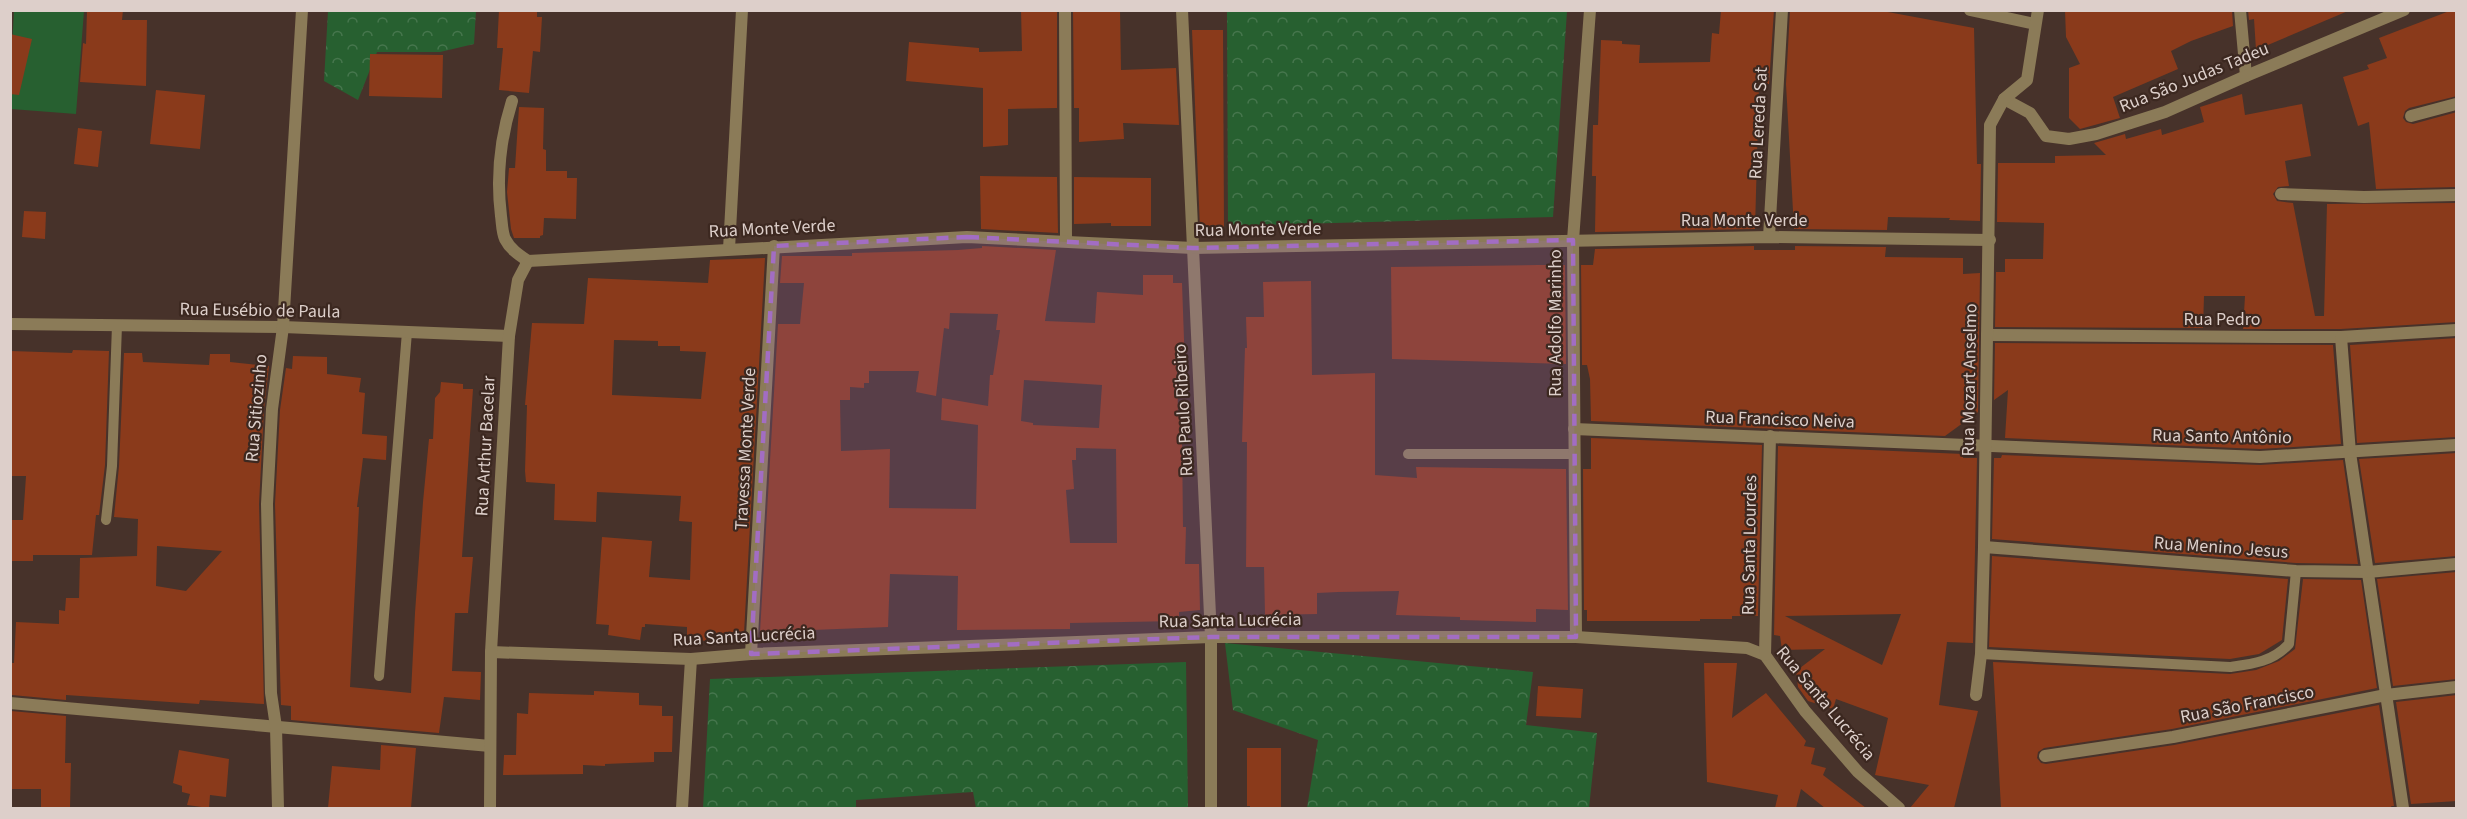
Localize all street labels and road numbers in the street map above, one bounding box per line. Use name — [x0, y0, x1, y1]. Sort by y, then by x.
street label: Rua São Judas Tadeu — [2116, 36, 2273, 119]
street label: Rua Lereda Sat — [1743, 66, 1774, 180]
street label: Rua Monte Verde — [1681, 208, 1807, 233]
street label: Rua Monte Verde — [708, 213, 836, 244]
street label: Rua Monte Verde — [1194, 216, 1322, 243]
street label: Rua Adolfo Marinho — [1543, 249, 1568, 397]
street label: Rua Eusébio de Paula — [179, 297, 341, 324]
street label: Rua Mozart Anselmo — [1956, 303, 1983, 457]
street label: Rua Pedro — [2183, 307, 2261, 332]
street label: Rua Paulo Ribeiro — [1168, 343, 1199, 477]
street label: Rua Sitiozinho — [239, 353, 274, 463]
street label: Travessa Monte Verde — [729, 367, 762, 531]
street label: Rua Arthur Bacelar — [469, 374, 502, 517]
street label: Rua Francisco Neiva — [1705, 404, 1855, 435]
street label: Rua Santo Antônio — [2152, 423, 2292, 450]
street label: Rua Santa Lourdes — [1736, 475, 1763, 615]
street label: Rua Menino Jesus — [2153, 530, 2289, 565]
street label: Rua Santa Lucrécia — [1158, 607, 1302, 634]
street label: Rua Santa Lucrécia — [672, 620, 816, 653]
street label: Rua Santa Lucrécia — [1770, 641, 1881, 766]
street label: Rua São Francisco — [2178, 679, 2316, 730]

